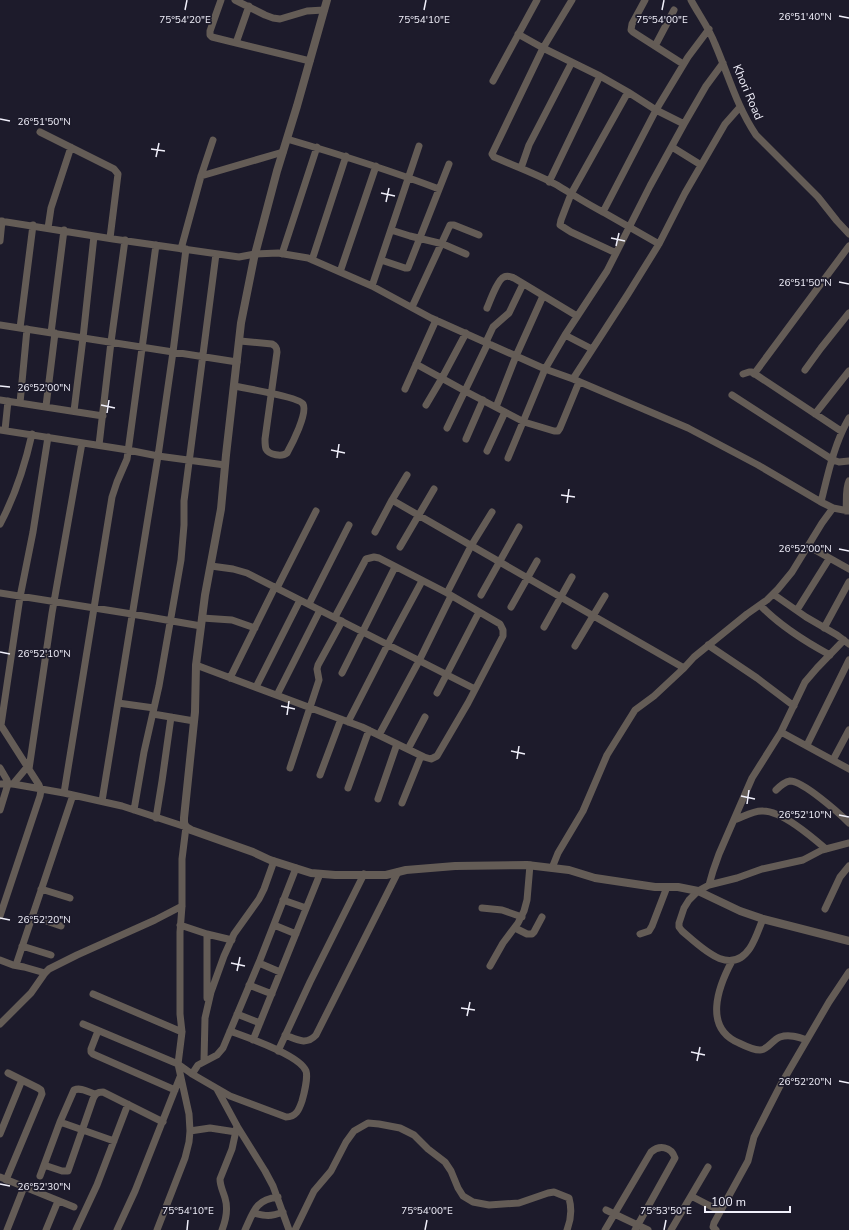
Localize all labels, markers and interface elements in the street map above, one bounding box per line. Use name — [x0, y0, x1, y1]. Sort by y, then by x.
text: 26°51'40"N — [778, 10, 832, 24]
text: 75°54'20"E — [159, 13, 211, 27]
text: 75°54'10"E — [398, 13, 450, 27]
text: 75°54'00"E — [636, 13, 688, 27]
street label: Khori Road — [729, 62, 767, 122]
text: 26°51'50"N — [17, 115, 71, 129]
text: 26°51'50"N — [778, 276, 832, 290]
text: 26°52'00"N — [17, 381, 71, 395]
text: 26°52'00"N — [778, 542, 832, 556]
text: 26°52'10"N — [17, 647, 71, 661]
text: 26°52'10"N — [778, 808, 832, 822]
text: 26°52'20"N — [17, 913, 71, 927]
text: 26°52'20"N — [778, 1075, 832, 1089]
text: 26°52'30"N — [17, 1180, 71, 1194]
scale bar — [705, 1188, 790, 1214]
text: 100 m — [711, 1194, 746, 1210]
text: 75°54'10"E — [162, 1204, 214, 1218]
text: 75°54'00"E — [401, 1204, 453, 1218]
text: 75°53'50"E — [640, 1204, 692, 1218]

